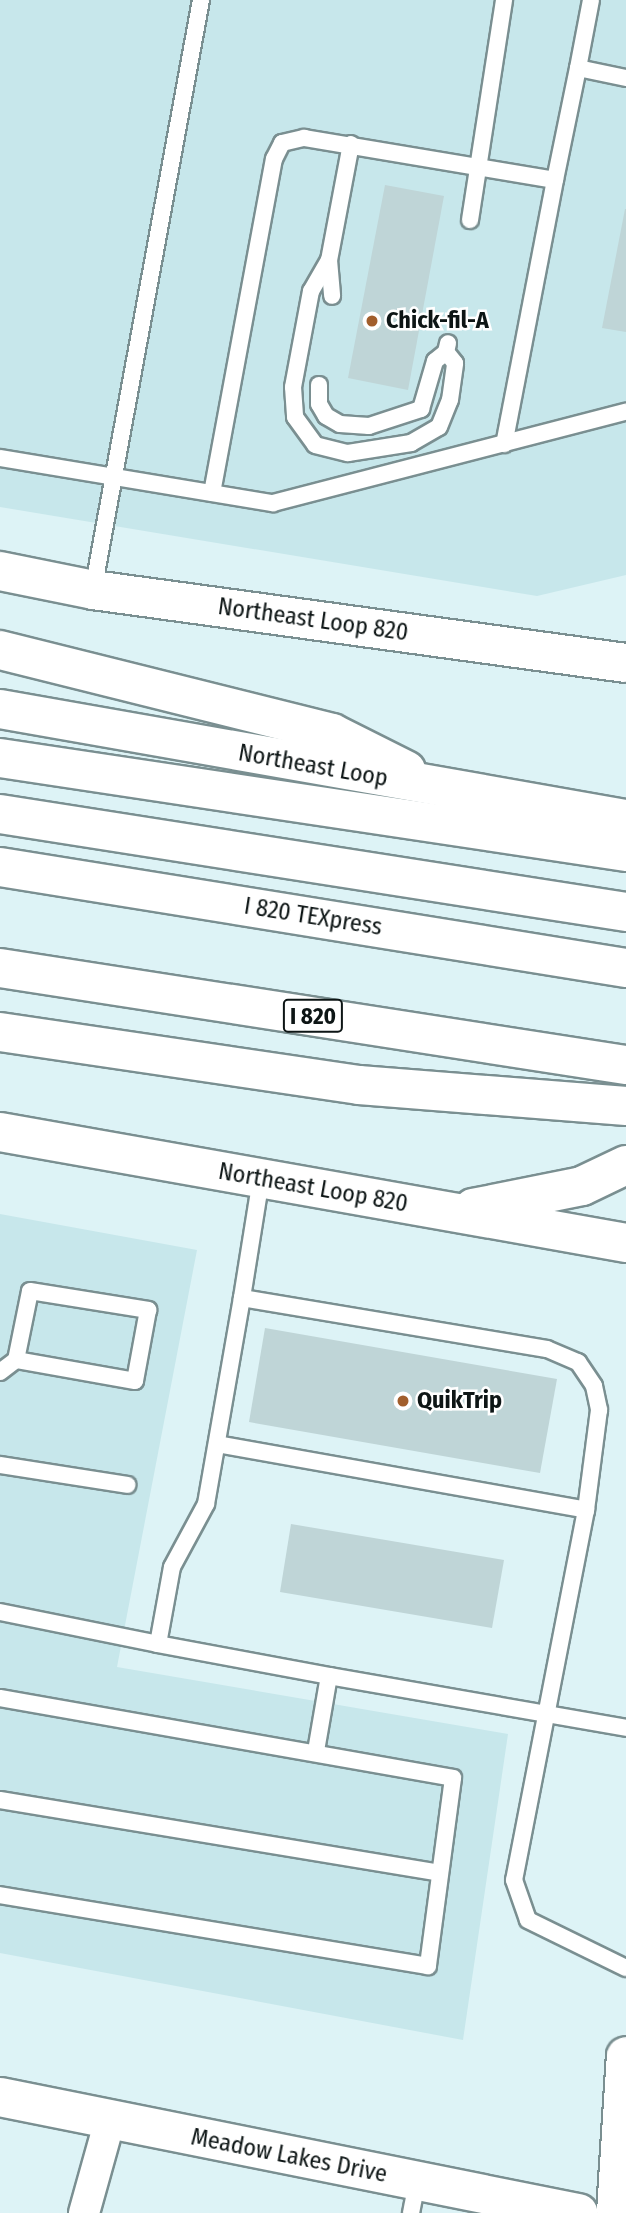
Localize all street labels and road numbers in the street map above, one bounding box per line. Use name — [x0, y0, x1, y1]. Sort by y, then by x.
street label: Northeast Loop 820 — [216, 592, 410, 648]
street label: Northeast Loop — [236, 739, 390, 793]
street label: I 820 TEXpress — [242, 892, 384, 942]
road number: I 820 — [282, 996, 344, 1036]
street label: Northeast Loop 820 — [216, 1157, 410, 1219]
street label: Meadow Lakes Drive — [189, 2123, 389, 2189]

